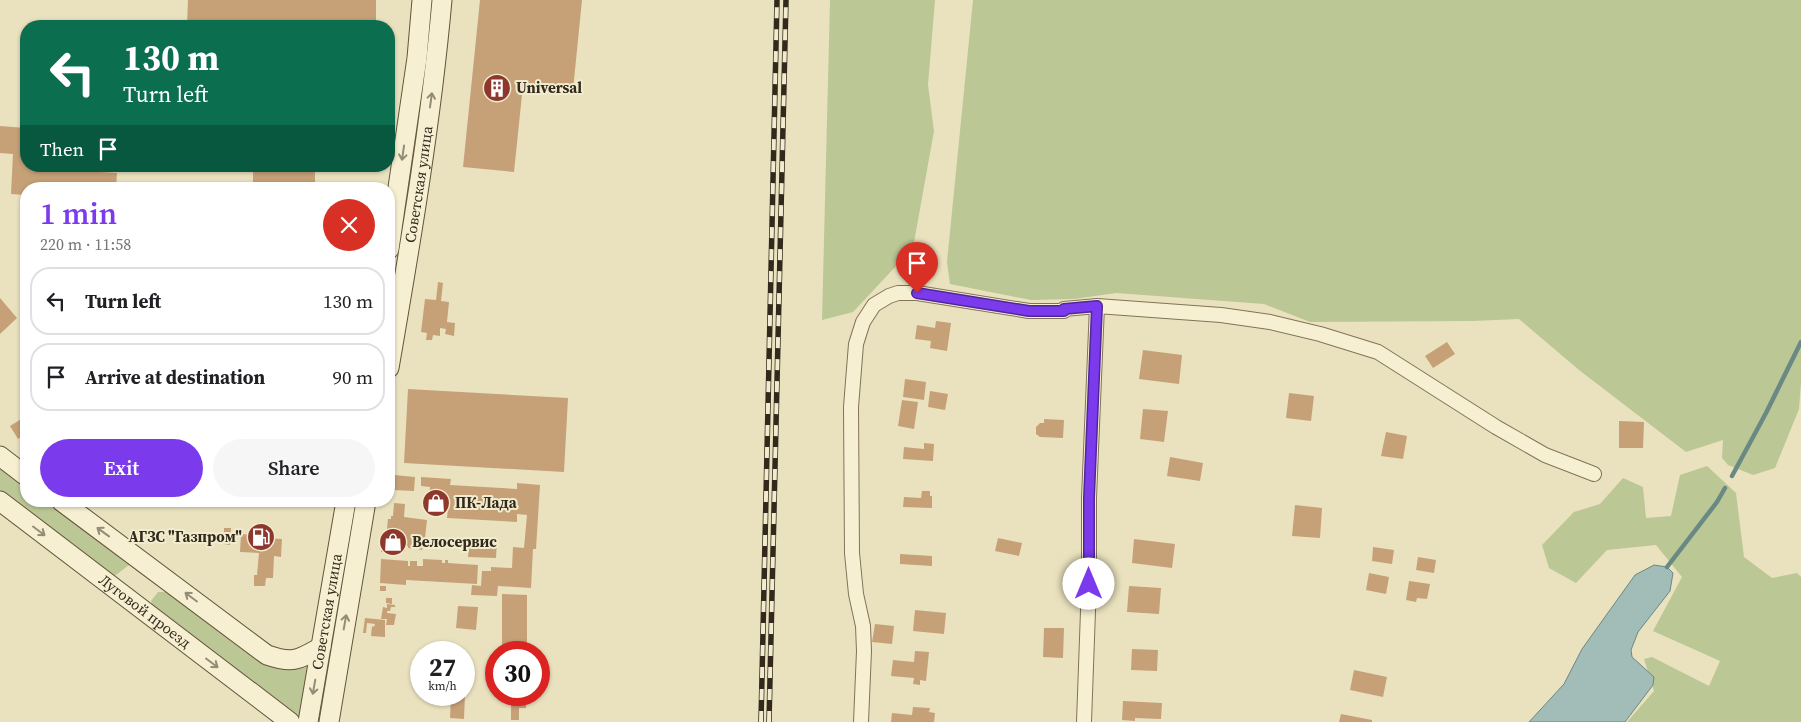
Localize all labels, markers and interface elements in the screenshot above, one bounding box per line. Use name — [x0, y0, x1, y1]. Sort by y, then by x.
text: 130 m — [123, 34, 219, 82]
icon: left — [40, 40, 105, 105]
building icon: Universal — [482, 73, 512, 103]
place label: Universal — [516, 77, 582, 98]
text: Turn left — [123, 79, 208, 109]
one-way arrow — [426, 93, 436, 109]
street label: Советская улица — [399, 124, 438, 244]
icon: arrive — [94, 135, 122, 163]
text: Then — [40, 136, 84, 162]
one-way arrow — [398, 144, 408, 160]
text: 1 min — [40, 193, 117, 234]
button: close — [323, 199, 375, 251]
text: 220 m · 11:58 — [40, 233, 131, 255]
pin — [896, 242, 938, 293]
icon: arrive — [903, 249, 931, 277]
icon: left — [42, 287, 70, 315]
text: Turn left — [85, 288, 161, 314]
text: 130 m — [323, 288, 373, 314]
icon: arrive — [42, 363, 70, 391]
text: Arrive at destination — [85, 364, 265, 390]
text: 90 m — [332, 364, 373, 390]
button: Exit — [40, 439, 203, 497]
button: Share — [213, 439, 375, 497]
shop icon: ПК-Лада — [421, 488, 451, 518]
place label: ПК-Лада — [455, 492, 518, 513]
fuel station icon: АГЗС "Газпром" — [246, 522, 276, 552]
one-way arrow — [32, 526, 46, 536]
place label: АГЗС "Газпром" — [128, 526, 242, 547]
one-way arrow — [96, 527, 110, 537]
shop icon: Велосервис — [378, 527, 408, 557]
place label: Велосервис — [412, 531, 497, 552]
street label: Советская улица — [306, 551, 347, 671]
position arrow — [1062, 557, 1114, 609]
street label: Луговой проезд — [95, 569, 196, 653]
one-way arrow — [185, 592, 198, 603]
one-way arrow — [341, 614, 351, 630]
speed limit sign: 30 — [485, 641, 550, 706]
text: 27 — [429, 650, 456, 684]
one-way arrow — [206, 657, 219, 668]
text: km/h — [428, 678, 457, 694]
one-way arrow — [308, 679, 318, 695]

